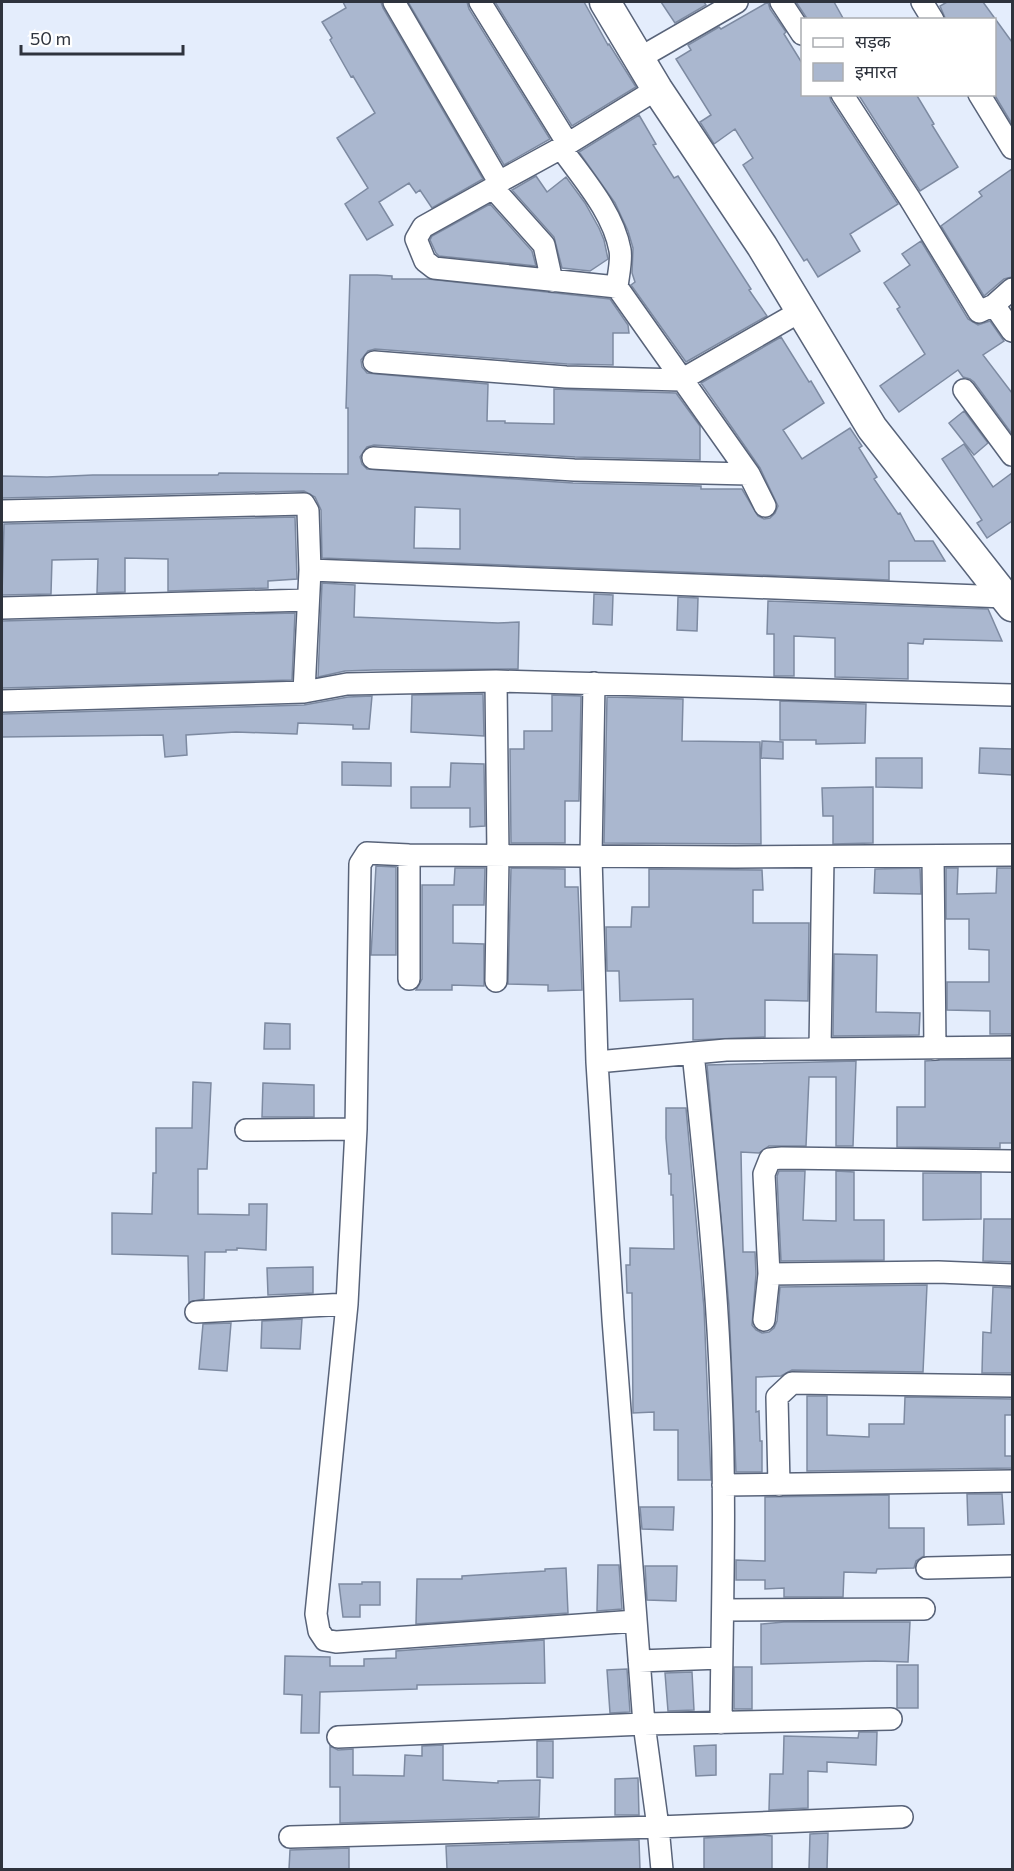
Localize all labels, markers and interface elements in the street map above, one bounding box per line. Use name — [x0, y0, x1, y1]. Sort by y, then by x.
scale bar — [21, 18, 183, 56]
legend — [801, 18, 996, 96]
text: 50 m — [30, 27, 71, 49]
text: सड़क — [855, 30, 892, 52]
text: इमारत — [855, 60, 898, 82]

